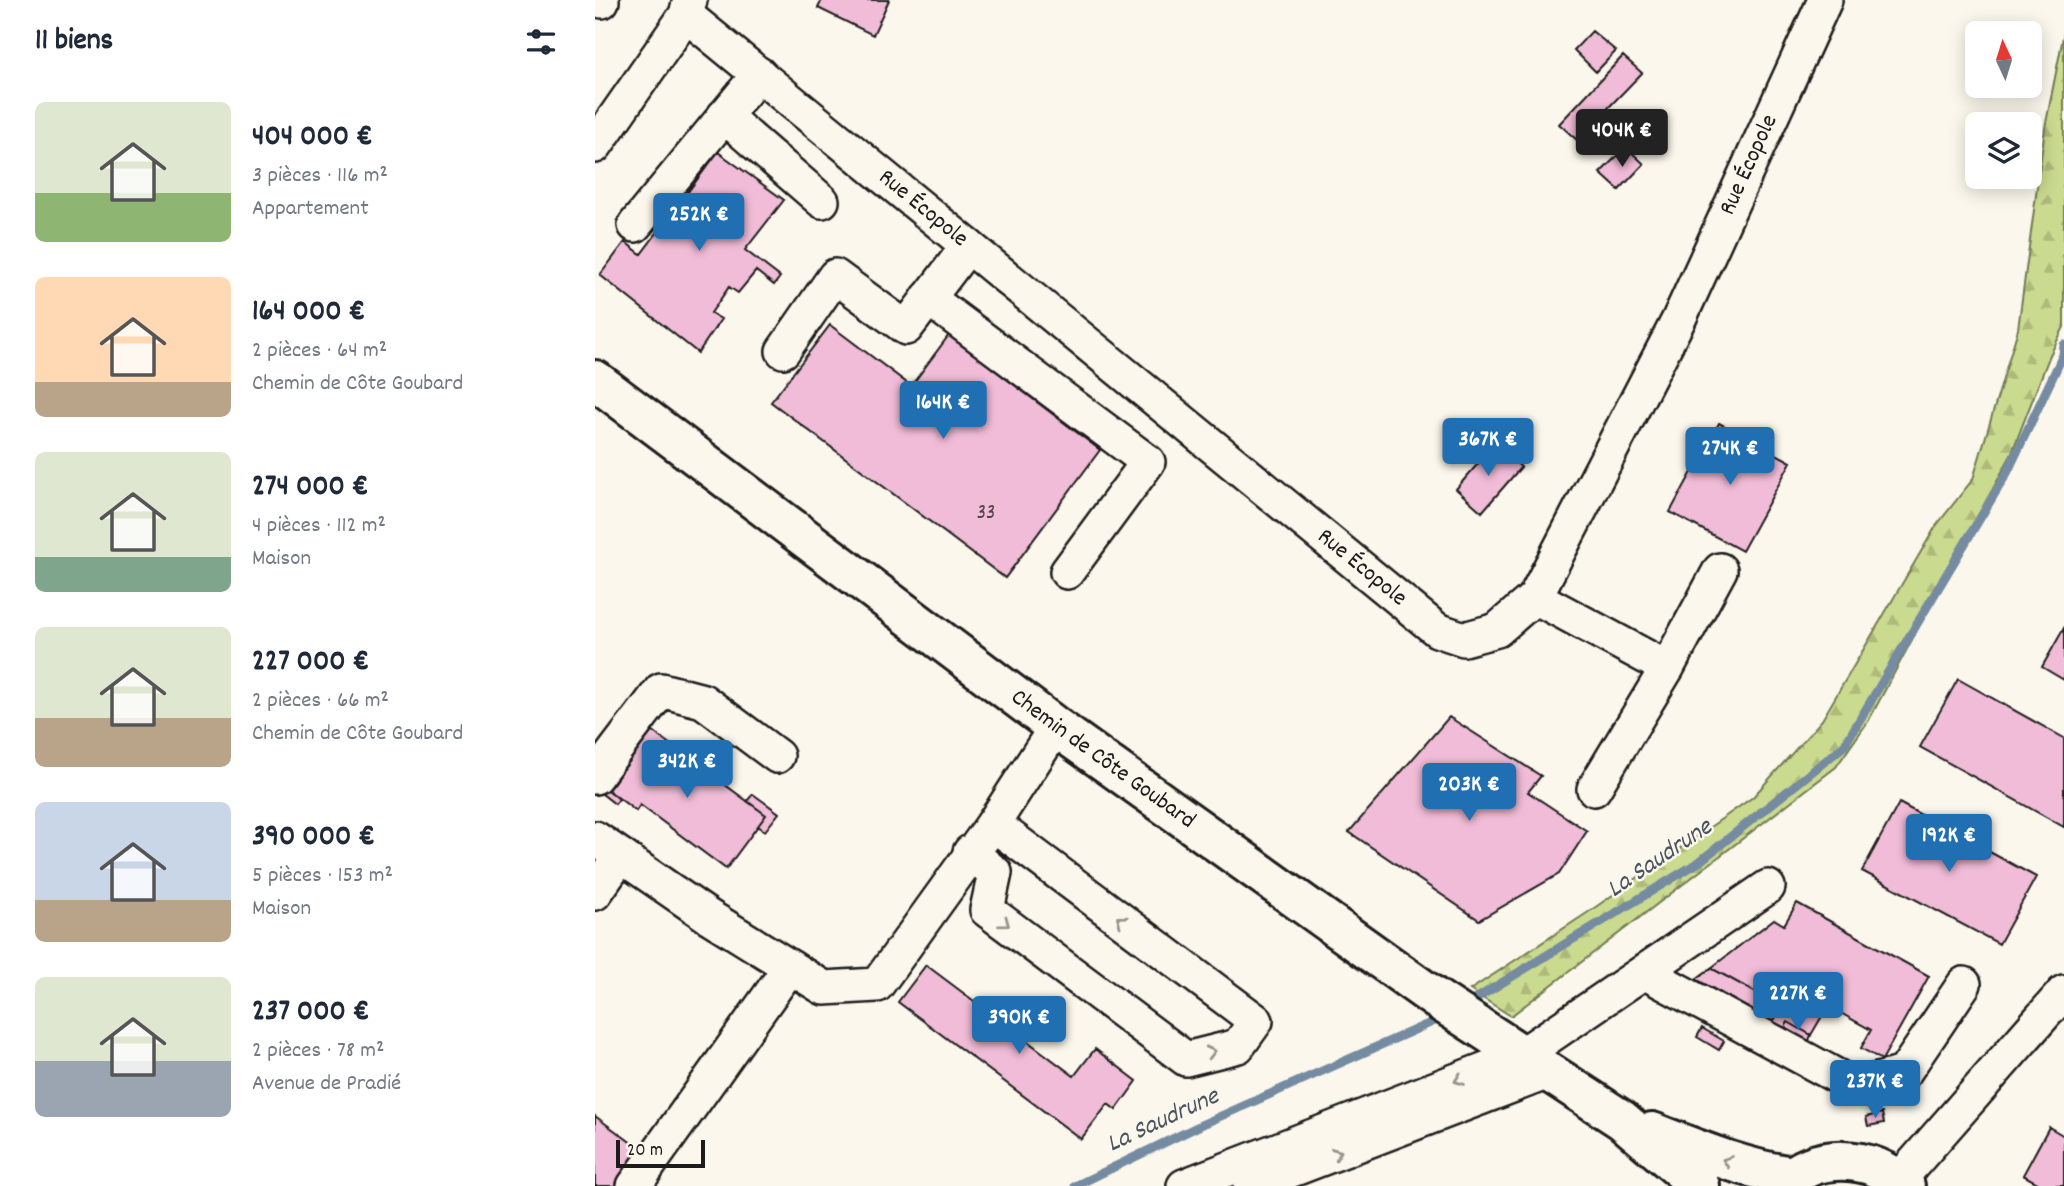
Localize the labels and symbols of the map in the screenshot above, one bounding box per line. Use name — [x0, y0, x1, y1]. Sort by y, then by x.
north arrow — [1965, 21, 2042, 98]
street label: Rue Écopole — [1712, 109, 1787, 221]
pin: 404K € — [1565, 110, 1679, 169]
street label: Rue Écopole — [870, 162, 975, 256]
pin: 252K € — [642, 194, 756, 253]
pin: 164K € — [886, 382, 1000, 441]
pin: 367K € — [1431, 419, 1545, 478]
pin: 274K € — [1673, 428, 1787, 487]
house number: 33 — [977, 499, 995, 529]
street label: Rue Écopole — [1309, 521, 1414, 615]
street label: Chemin de Côte Goubard — [1003, 681, 1202, 838]
pin: 342K € — [630, 740, 744, 800]
pin: 203K € — [1412, 764, 1526, 823]
water label: La Saudrune — [1600, 809, 1721, 908]
pin: 192K € — [1892, 814, 2006, 874]
one-way arrow — [997, 915, 1010, 928]
one-way arrow — [1116, 916, 1129, 928]
pin: 227K € — [1741, 972, 1855, 1032]
pin: 390K € — [962, 996, 1076, 1056]
one-way arrow — [1205, 1046, 1217, 1061]
pin: 237K € — [1818, 1060, 1932, 1120]
one-way arrow — [1453, 1071, 1465, 1085]
water label: La Saudrune — [1101, 1078, 1227, 1163]
scale bar — [616, 1137, 705, 1169]
one-way arrow — [1330, 1147, 1342, 1161]
one-way arrow — [1721, 1155, 1733, 1169]

